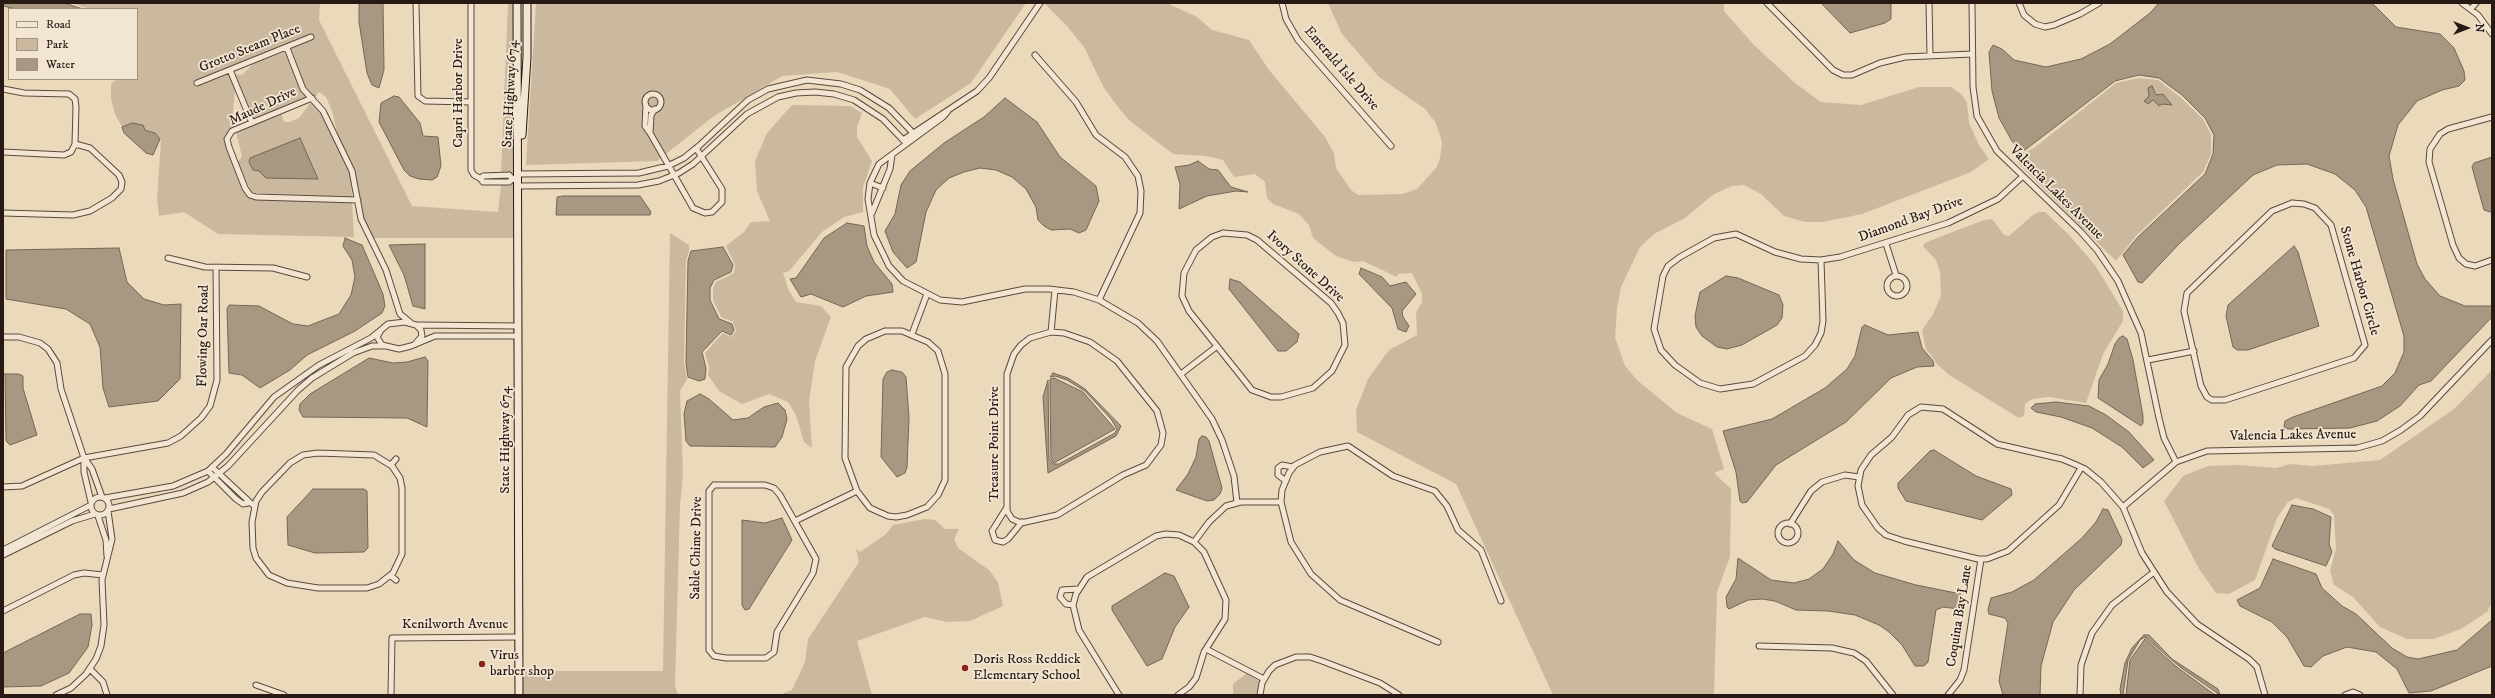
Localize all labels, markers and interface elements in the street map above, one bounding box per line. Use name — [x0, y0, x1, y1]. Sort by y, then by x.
legend — [8, 8, 138, 80]
north arrow — [2447, 8, 2487, 48]
text: Road — [46, 17, 71, 32]
street label: Grotto Steam Place — [197, 21, 303, 77]
street label: Emerald Isle Drive — [1300, 23, 1382, 115]
text: N — [2472, 23, 2486, 33]
text: Park — [46, 37, 68, 52]
street label: Capri Harbor Drive — [451, 38, 467, 148]
street label: State Highway 674 — [500, 40, 522, 148]
text: Water — [46, 57, 75, 72]
street label: Maude Drive — [227, 84, 299, 130]
street label: Valencia Lakes Avenue — [2005, 142, 2107, 244]
street label: Diamond Bay Drive — [1856, 193, 1966, 247]
street label: Stone Harbor Circle — [2335, 224, 2383, 338]
street label: Ivory Stone Drive — [1263, 228, 1347, 306]
street label: Flowing Oar Road — [195, 285, 213, 387]
street label: State Highway 674 — [498, 386, 514, 494]
street label: Treasure Point Drive — [987, 386, 1003, 502]
street label: Valencia Lakes Avenue — [2230, 426, 2356, 446]
street label: Sable Chime Drive — [688, 496, 706, 600]
street label: Coquina Bay Lane — [1944, 564, 1976, 668]
street label: Kenilworth Avenue — [402, 617, 508, 633]
place label: Virus barber shop — [490, 648, 554, 680]
place label: Doris Ross Reddick Elementary School — [973, 652, 1081, 684]
marker: Virus barber shop — [477, 659, 487, 669]
marker: Doris Ross Reddick Elementary School — [960, 663, 970, 673]

